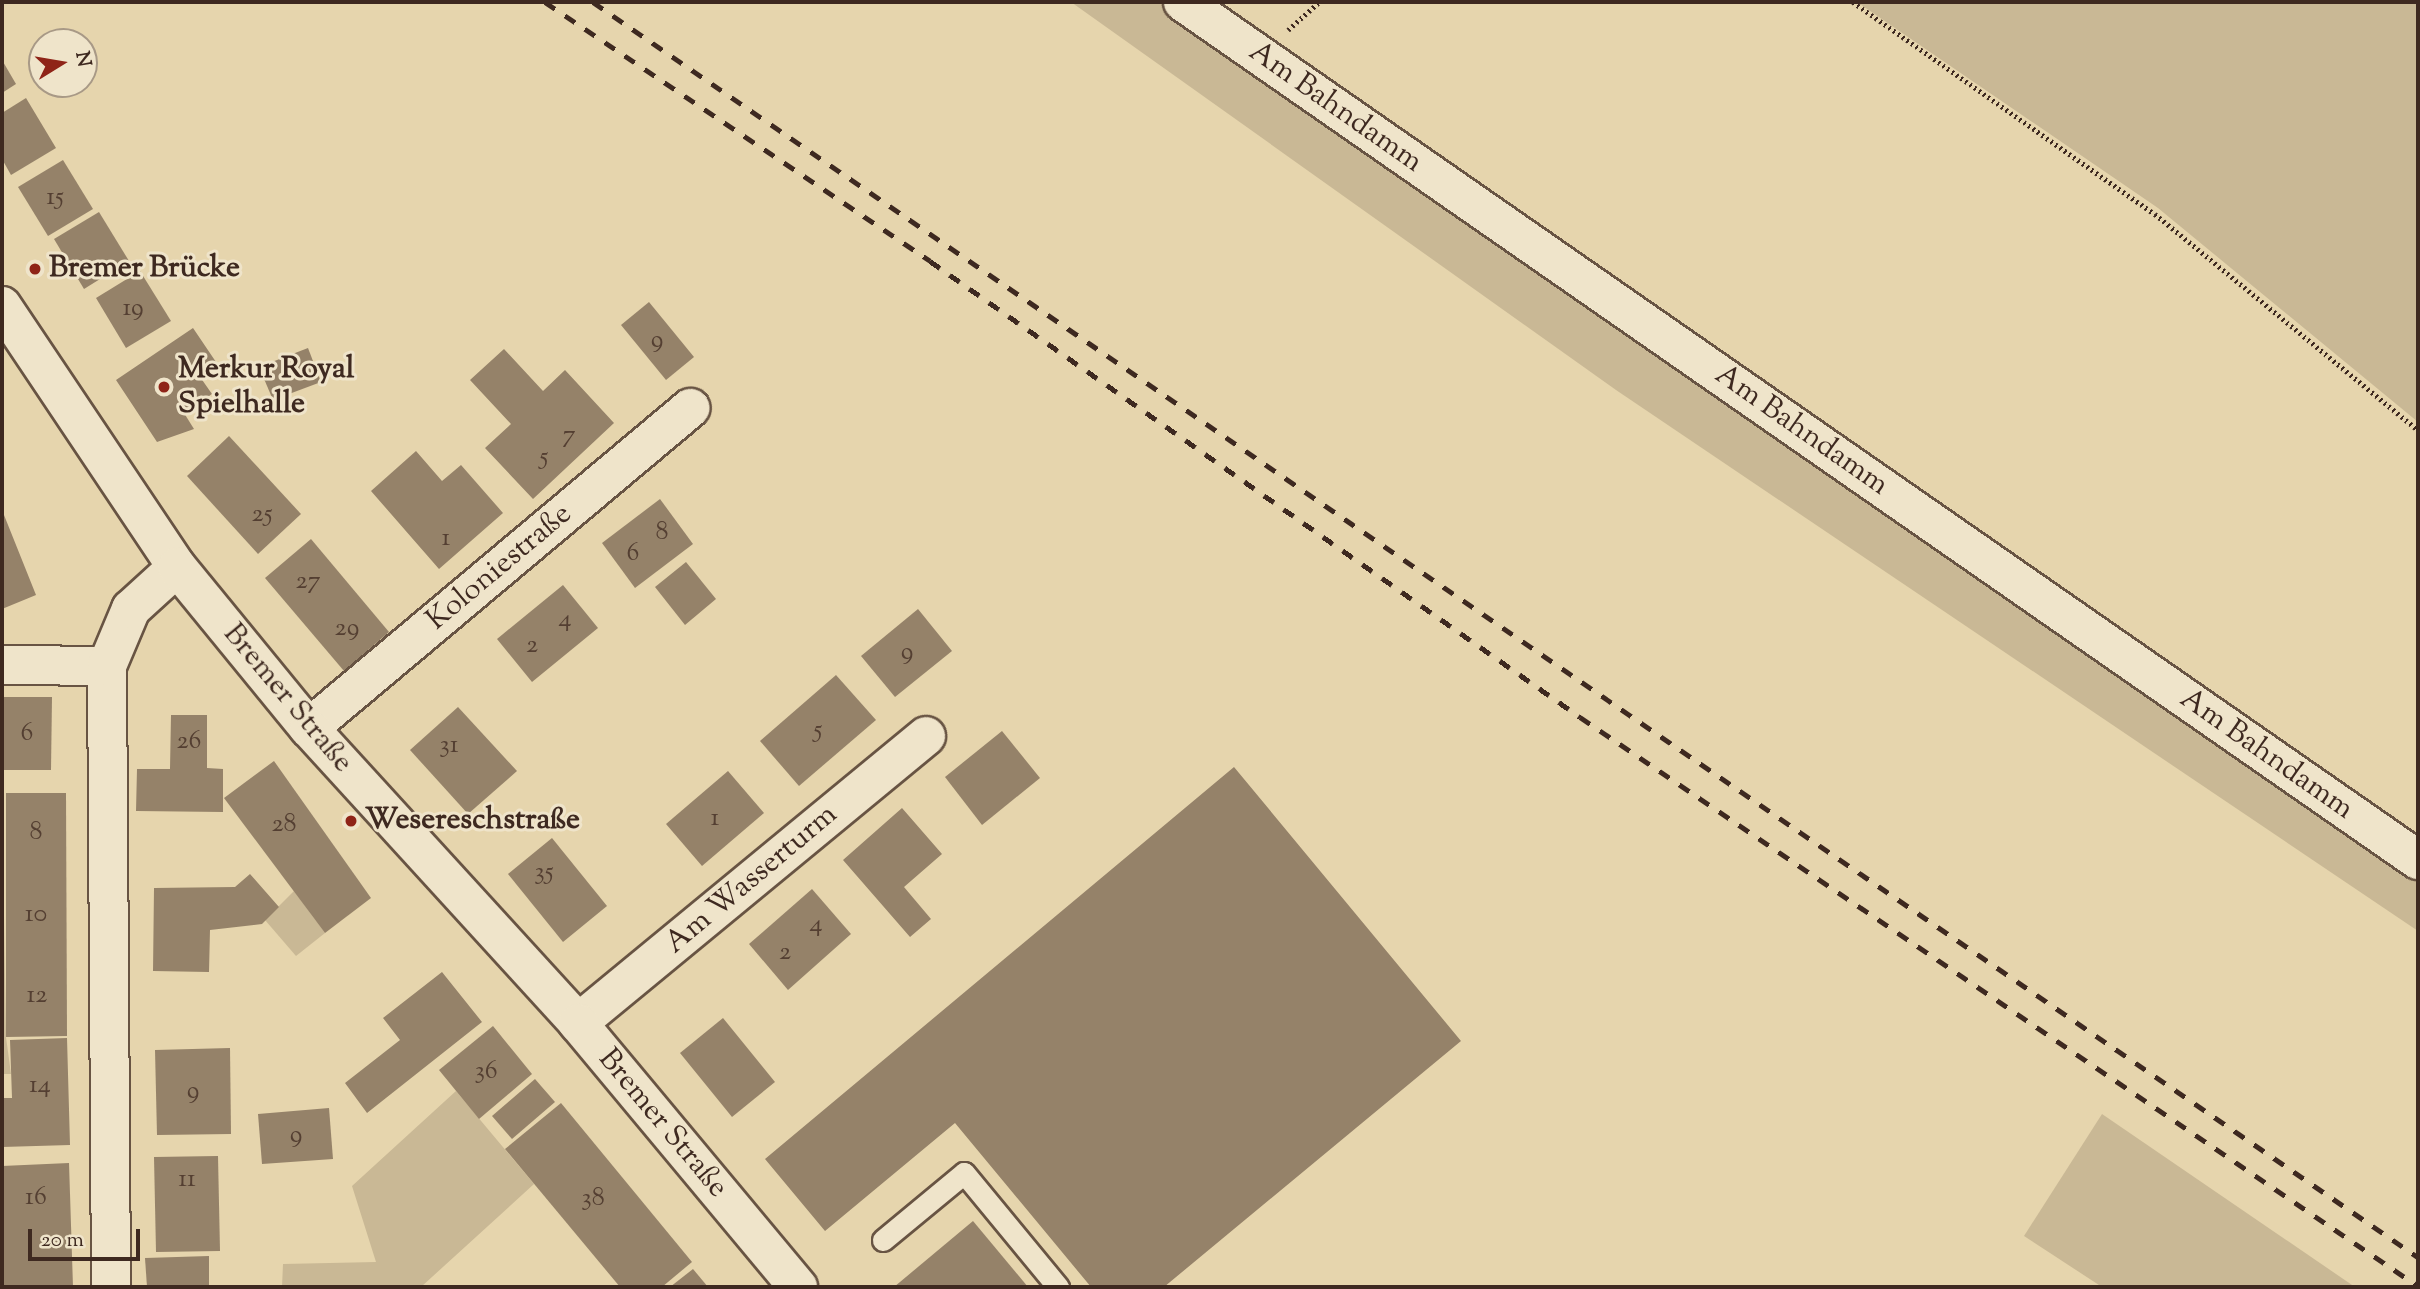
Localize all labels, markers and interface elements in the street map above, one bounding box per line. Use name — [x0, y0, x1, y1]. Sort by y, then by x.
north arrow — [28, 28, 98, 98]
street label: Am Bahndamm — [1241, 35, 1429, 181]
text: N — [67, 49, 97, 69]
house number: 15 — [46, 182, 64, 214]
place label: Bremer Brücke — [49, 251, 240, 287]
marker: Bremer Brücke — [27, 261, 43, 277]
house number: 19 — [122, 293, 144, 325]
house number: 9 — [651, 325, 663, 357]
place label: Merkur Royal Spielhalle — [178, 352, 354, 422]
street label: Am Bahndamm — [1707, 358, 1895, 504]
marker: Merkur Royal Spielhalle — [156, 379, 172, 395]
house number: 7 — [562, 420, 576, 452]
house number: 5 — [540, 442, 548, 474]
street label: Koloniestraße — [420, 497, 580, 639]
house number: 25 — [251, 499, 273, 531]
house number: 8 — [656, 517, 668, 549]
house number: 1 — [442, 523, 450, 555]
house number: 6 — [627, 538, 639, 570]
house number: 27 — [295, 566, 321, 598]
house number: 4 — [558, 604, 572, 636]
house number: 29 — [335, 613, 359, 645]
street label: Bremer Straße — [214, 617, 360, 781]
house number: 2 — [526, 630, 538, 662]
house number: 9 — [901, 637, 913, 669]
street label: Am Bahndamm — [2172, 682, 2360, 828]
house number: 5 — [814, 715, 822, 747]
house number: 6 — [21, 718, 33, 750]
house number: 26 — [176, 726, 202, 758]
house number: 31 — [439, 730, 459, 762]
street label: Am Wasserturm — [659, 798, 845, 962]
place label: Wesereschstraße — [365, 803, 580, 839]
house number: 1 — [711, 803, 719, 835]
house number: 28 — [271, 809, 297, 841]
marker: Wesereschstraße — [343, 813, 359, 829]
house number: 8 — [30, 817, 42, 849]
house number: 35 — [534, 857, 554, 889]
house number: 10 — [25, 899, 47, 931]
house number: 4 — [809, 909, 823, 941]
house number: 2 — [779, 937, 791, 969]
house number: 12 — [26, 980, 48, 1012]
street label: Bremer Straße — [589, 1042, 735, 1206]
house number: 36 — [474, 1056, 498, 1088]
house number: 14 — [29, 1070, 51, 1102]
house number: 9 — [187, 1076, 199, 1108]
house number: 9 — [290, 1120, 302, 1152]
house number: 11 — [178, 1164, 196, 1196]
house number: 16 — [25, 1182, 47, 1214]
house number: 38 — [581, 1183, 605, 1215]
scale bar — [32, 1216, 144, 1260]
text: 20 m — [41, 1226, 84, 1256]

